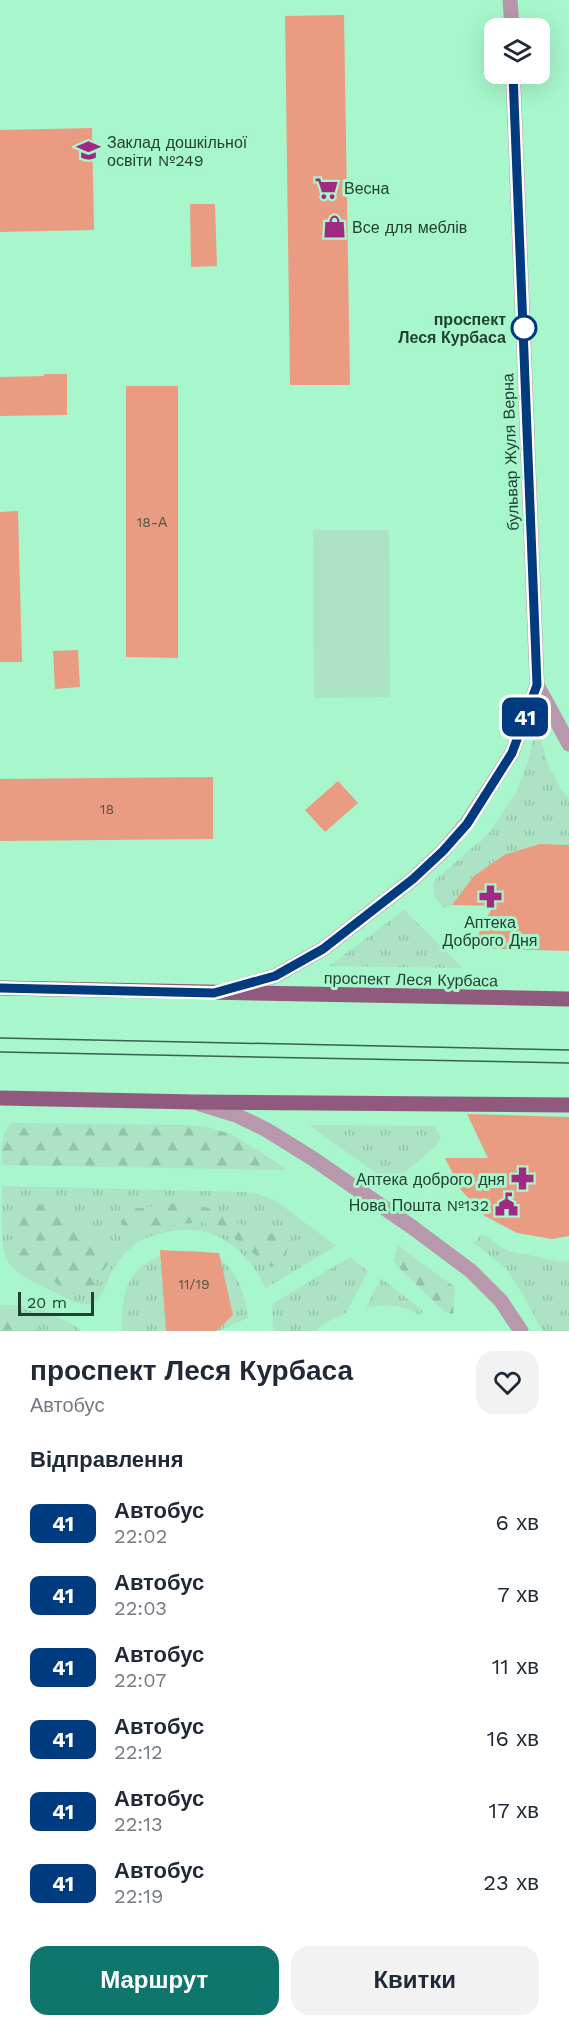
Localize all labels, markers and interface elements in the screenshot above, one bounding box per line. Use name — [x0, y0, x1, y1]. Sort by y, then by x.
map controls — [484, 18, 550, 84]
button: layers — [484, 18, 550, 84]
place label: Заклад дошкільної освіти №249 — [107, 133, 248, 170]
school or university icon: Заклад дошкільної освіти №249 — [76, 138, 102, 164]
supermarket icon: Весна — [313, 175, 339, 201]
place label: Весна — [344, 179, 389, 198]
shop icon: Все для меблів — [321, 214, 347, 240]
place label: Все для меблів — [352, 218, 467, 237]
place label: проспект Леся Курбаса — [398, 310, 506, 347]
marker: проспект Леся Курбаса — [511, 315, 537, 341]
street label: бульвар Жуля Верна — [498, 373, 523, 531]
house number: 18-А — [137, 514, 168, 530]
line badge: 41 — [498, 698, 552, 736]
text: 41 — [514, 705, 536, 730]
house number: 18 — [100, 801, 114, 817]
pharmacy icon: Аптека Доброго Дня — [477, 884, 503, 910]
place label: Аптека Доброго Дня — [442, 913, 538, 950]
street label: проспект Леся Курбаса — [324, 968, 498, 991]
pharmacy icon: Аптека доброго дня — [510, 1166, 536, 1192]
place label: Аптека доброго дня — [356, 1170, 505, 1189]
public building icon: Нова Пошта №132 — [494, 1192, 520, 1218]
place label: Нова Пошта №132 — [349, 1196, 489, 1215]
house number: 11/19 — [178, 1276, 210, 1292]
scale bar — [18, 1289, 94, 1316]
text: 20 m — [27, 1293, 67, 1312]
button: heart — [476, 1351, 539, 1414]
text: проспект Леся Курбаса — [30, 1354, 353, 1387]
text: Автобус — [30, 1393, 104, 1417]
text: Відправлення — [30, 1447, 184, 1472]
text: Автобус — [114, 1498, 204, 1523]
text: 6 хв — [495, 1510, 539, 1535]
text: 41 — [52, 1511, 74, 1536]
text: 22:02 — [114, 1524, 167, 1548]
text: Автобус — [114, 1570, 204, 1595]
text: 7 хв — [497, 1582, 539, 1607]
text: 41 — [52, 1583, 74, 1608]
text: 22:03 — [114, 1596, 167, 1620]
text: Автобус — [114, 1642, 204, 1667]
text: 11 хв — [492, 1654, 539, 1679]
text: 41 — [52, 1655, 74, 1680]
text: 22:07 — [114, 1668, 167, 1692]
text: Автобус — [114, 1714, 204, 1739]
text: 16 хв — [487, 1726, 539, 1751]
text: 41 — [52, 1727, 74, 1752]
text: 22:12 — [114, 1740, 163, 1764]
text: Автобус — [114, 1786, 204, 1811]
text: 17 хв — [489, 1798, 539, 1823]
text: 41 — [52, 1799, 74, 1824]
text: 22:13 — [114, 1812, 163, 1836]
text: Автобус — [114, 1858, 204, 1883]
text: 23 хв — [483, 1870, 539, 1895]
text: 41 — [52, 1871, 74, 1896]
text: 22:19 — [114, 1884, 163, 1908]
button: Маршрут — [30, 1946, 279, 2015]
button: Квитки — [291, 1946, 539, 2015]

